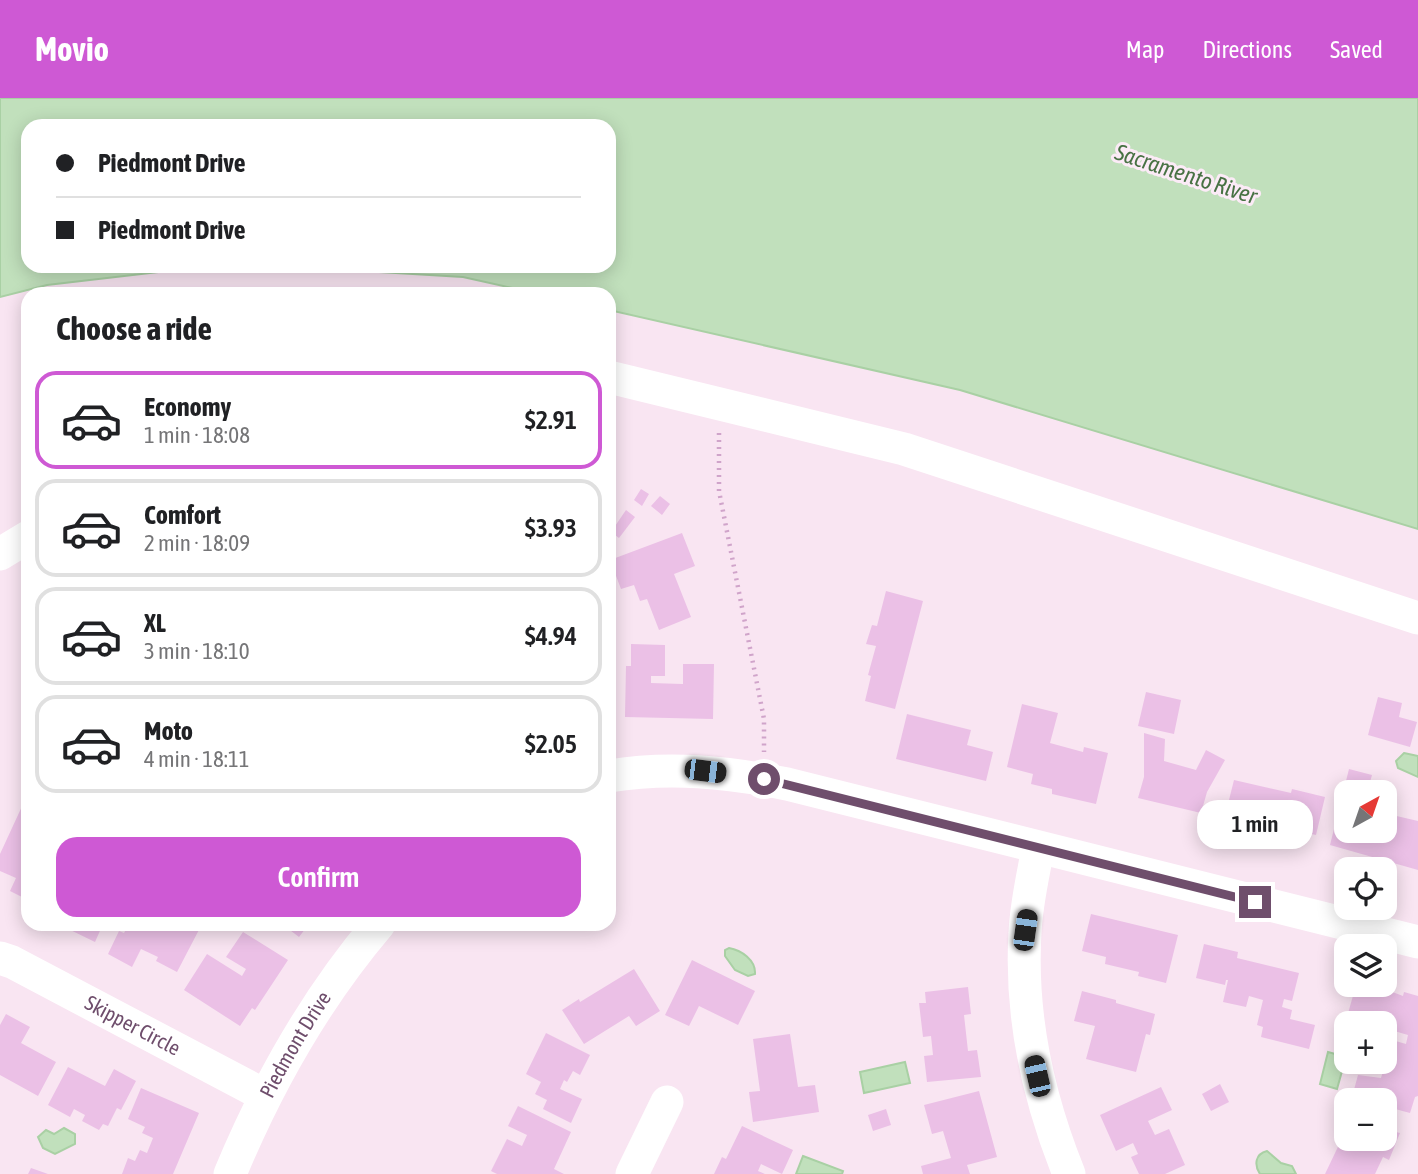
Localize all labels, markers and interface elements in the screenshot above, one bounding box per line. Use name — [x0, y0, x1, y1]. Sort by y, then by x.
text: Movio — [35, 30, 109, 68]
text: Map — [1126, 36, 1164, 63]
text: Directions — [1202, 36, 1292, 63]
text: Saved — [1330, 36, 1383, 63]
water label: Sacramento River — [1111, 139, 1261, 210]
text: Piedmont Drive — [98, 148, 246, 178]
text: Piedmont Drive — [98, 215, 246, 245]
text: Choose a ride — [56, 310, 212, 347]
icon: car — [60, 389, 123, 452]
text: Economy — [144, 392, 231, 422]
text: $2.91 — [525, 405, 577, 435]
text: 1 min · 18:08 — [144, 422, 250, 448]
icon: car — [60, 497, 123, 560]
text: Comfort — [144, 500, 221, 530]
text: $3.93 — [525, 513, 577, 543]
text: 2 min · 18:09 — [144, 530, 250, 556]
icon: car — [60, 605, 123, 668]
text: XL — [144, 608, 166, 638]
text: $4.94 — [525, 621, 577, 651]
text: 3 min · 18:10 — [144, 638, 250, 664]
icon: car — [60, 713, 123, 776]
text: Moto — [144, 716, 193, 746]
text: $2.05 — [525, 729, 577, 759]
text: 4 min · 18:11 — [144, 746, 250, 772]
car — [683, 758, 728, 784]
route start — [748, 763, 780, 795]
north arrow — [1334, 780, 1396, 844]
map controls — [1334, 780, 1397, 1151]
callout: 1 min — [1197, 800, 1313, 850]
text: 1 min — [1232, 811, 1278, 837]
button: Confirm — [56, 837, 581, 917]
button: locate — [1334, 857, 1397, 920]
route end — [1239, 886, 1271, 918]
car — [1012, 908, 1039, 952]
button: layers — [1334, 934, 1397, 997]
street label: Piedmont Drive — [254, 987, 335, 1101]
street label: Skipper Circle — [81, 990, 185, 1060]
button: + — [1334, 1011, 1397, 1074]
car — [1023, 1053, 1052, 1099]
button: − — [1334, 1088, 1397, 1151]

